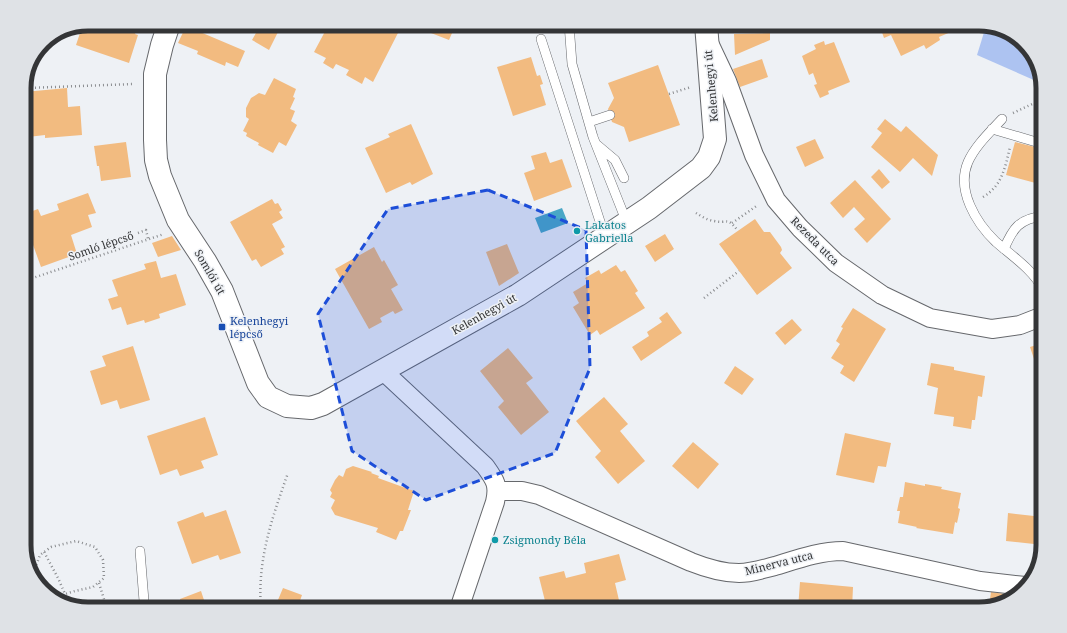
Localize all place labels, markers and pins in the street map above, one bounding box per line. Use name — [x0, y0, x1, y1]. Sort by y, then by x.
place label: Lakatos Gabriella — [585, 217, 633, 245]
marker: Lakatos Gabriella — [572, 226, 582, 236]
place label: Kelenhegyi lépcső — [230, 313, 289, 341]
marker: Kelenhegyi lépcső — [217, 322, 227, 332]
place label: Zsigmondy Béla — [503, 532, 586, 547]
marker: Zsigmondy Béla — [490, 535, 500, 545]

